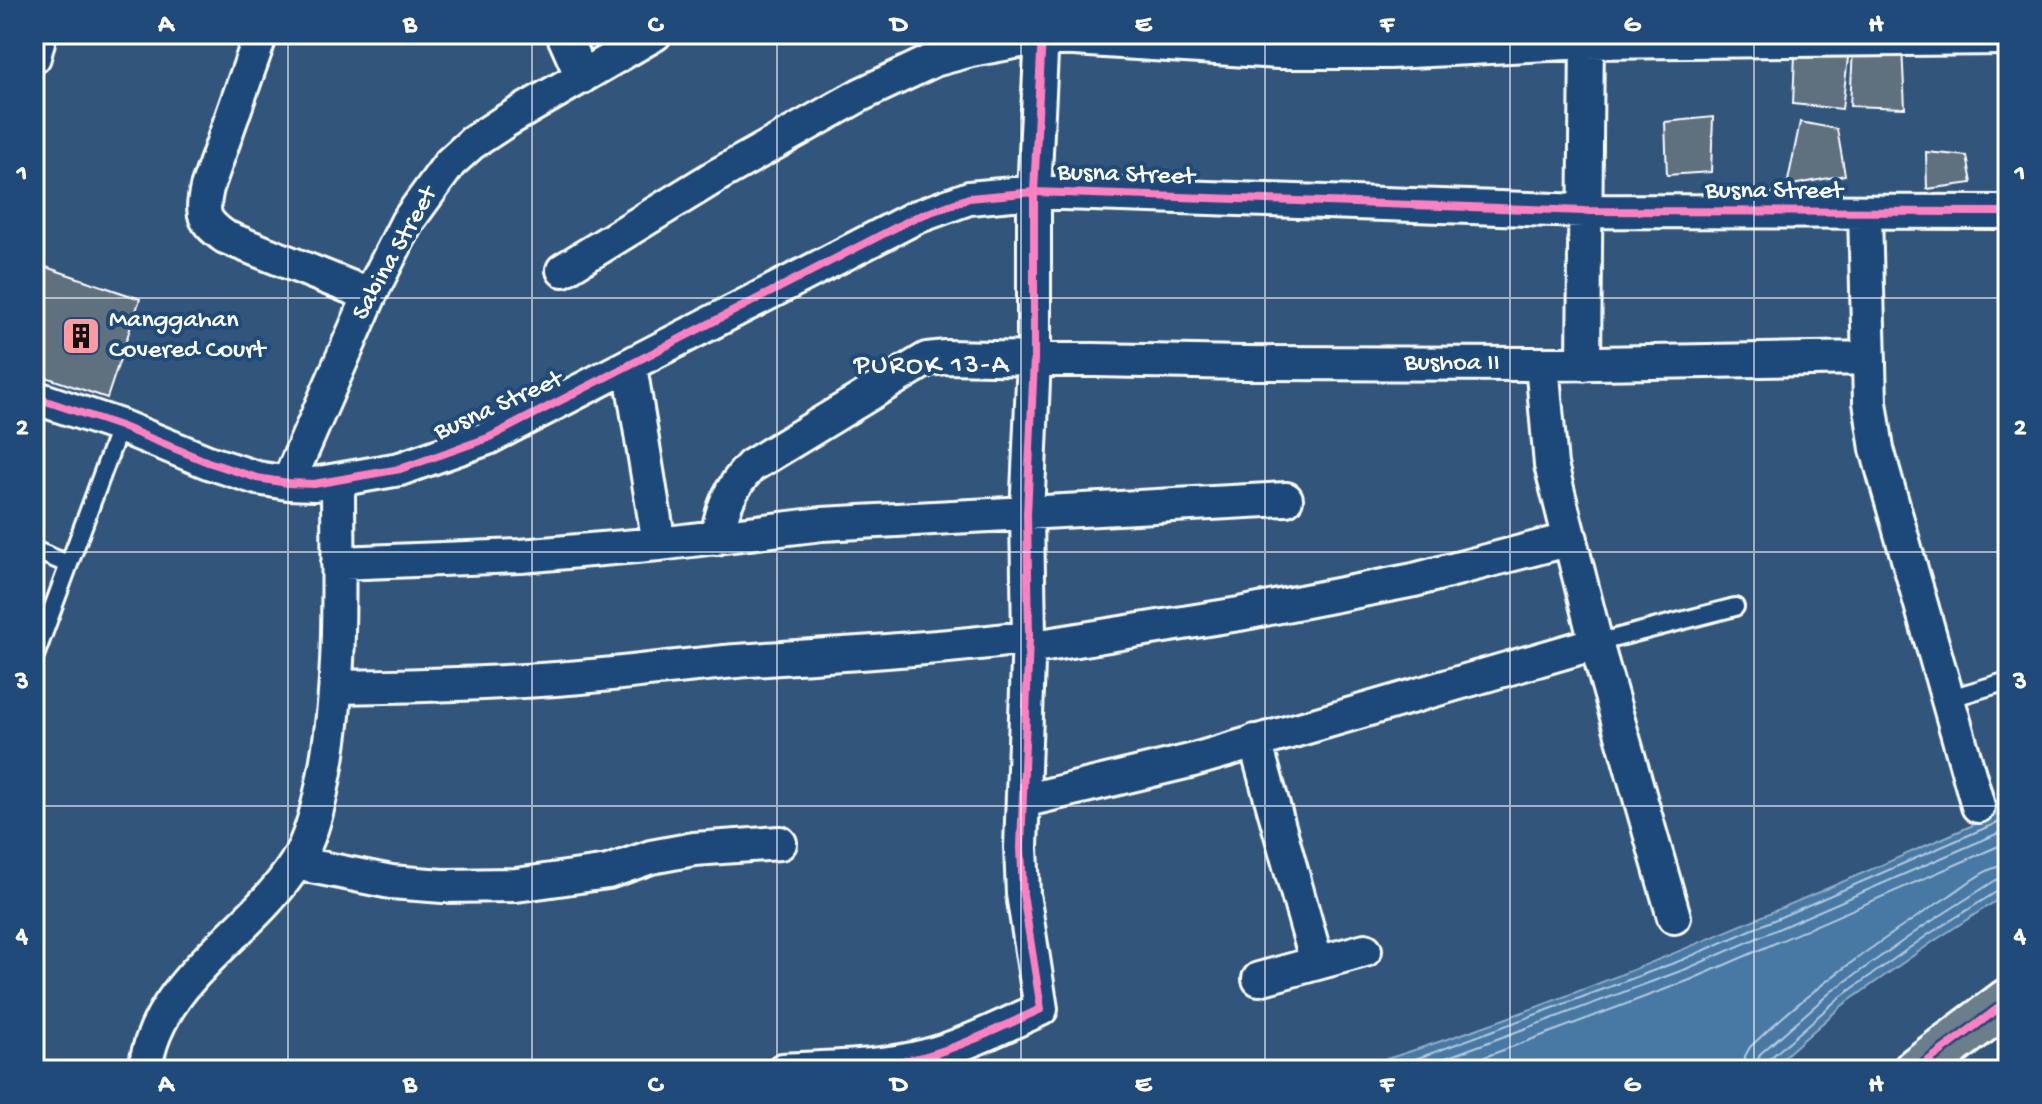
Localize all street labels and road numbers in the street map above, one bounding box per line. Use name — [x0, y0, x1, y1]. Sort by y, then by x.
street label: Busna Street — [1056, 158, 1198, 194]
street label: Busna Street — [1704, 177, 1845, 208]
street label: Sabina Street — [347, 180, 447, 326]
street label: Bushoa II — [1403, 349, 1500, 380]
street label: Busna Street — [429, 364, 570, 449]

